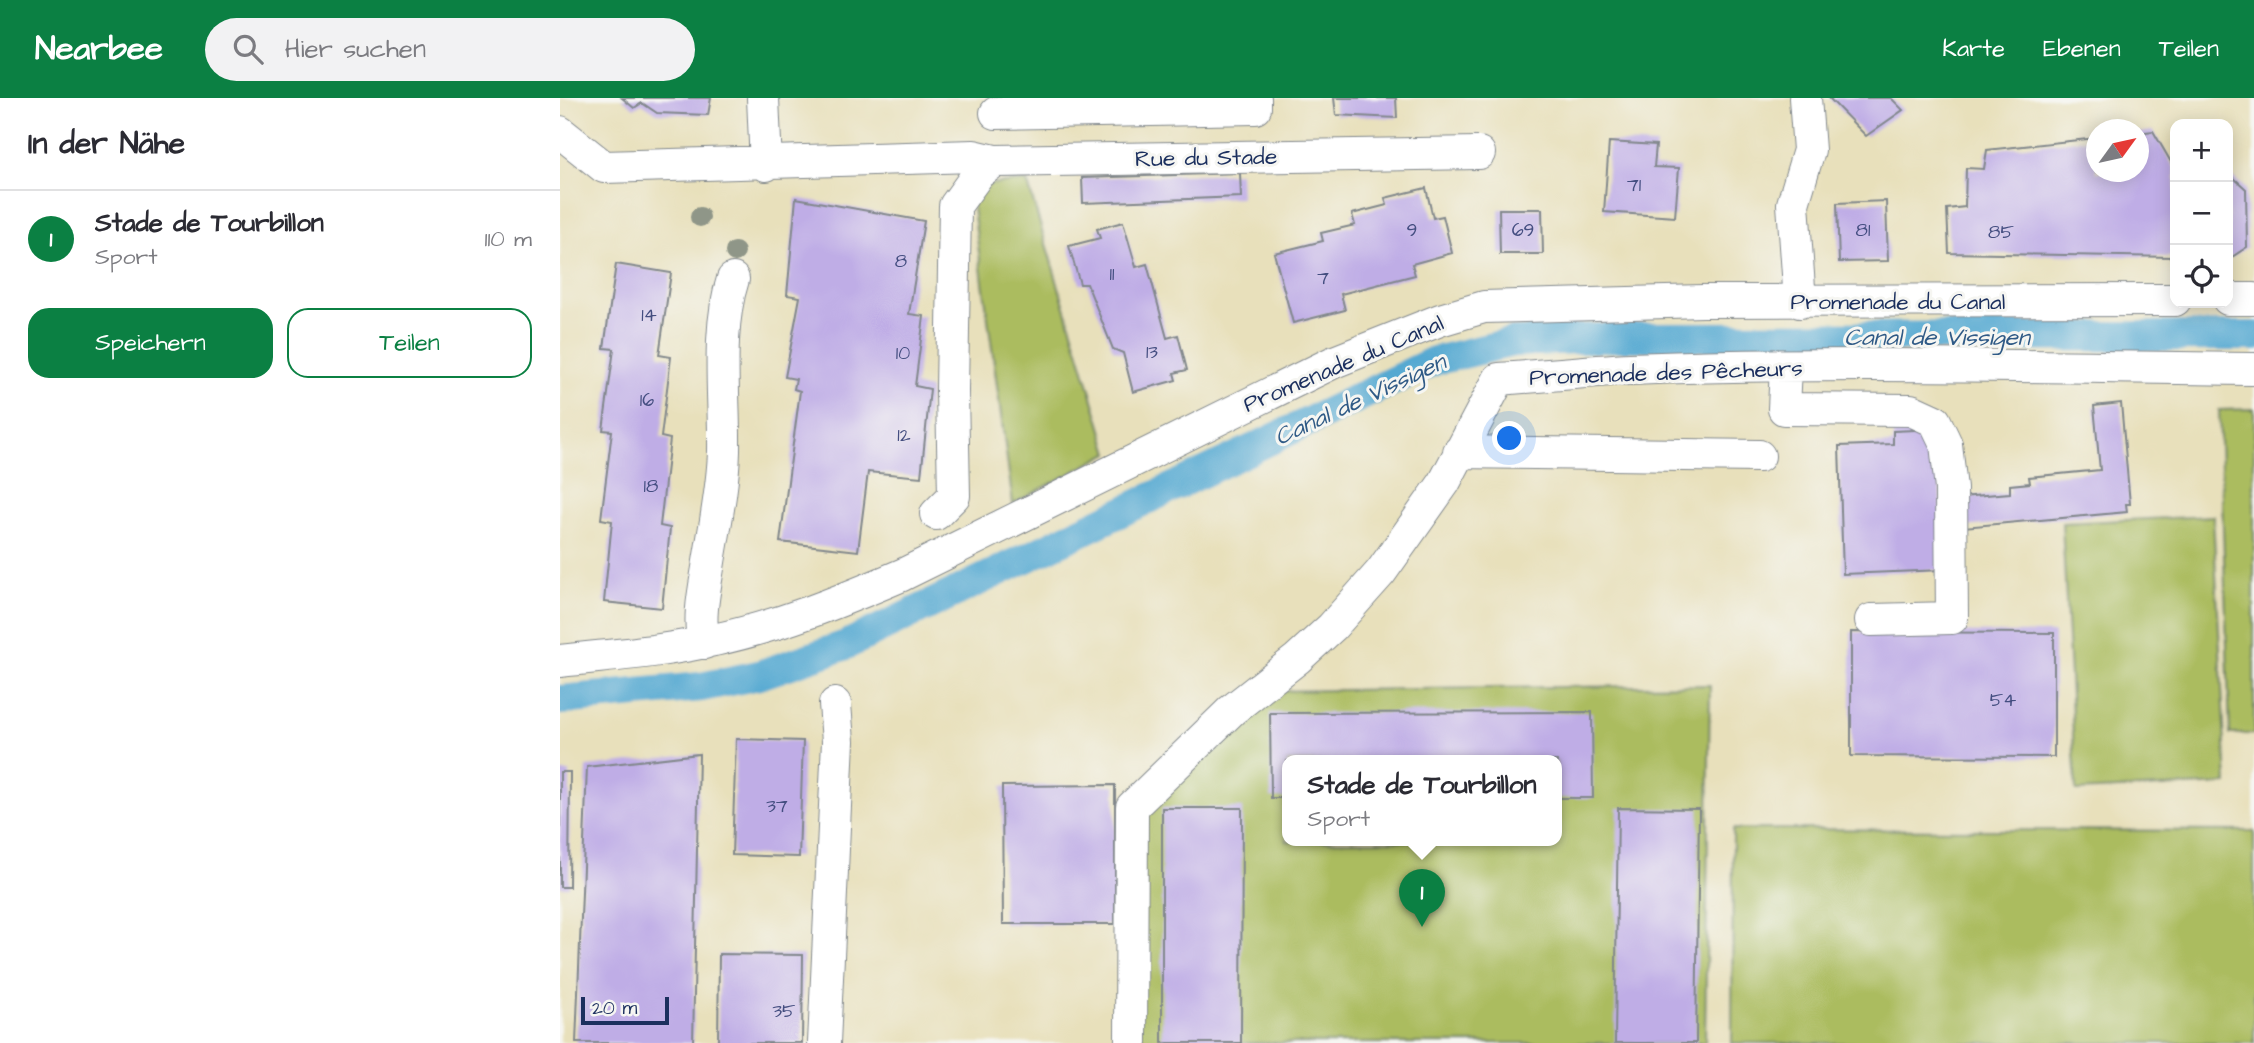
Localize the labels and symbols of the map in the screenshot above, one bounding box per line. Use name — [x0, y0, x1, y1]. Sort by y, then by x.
north arrow — [2086, 119, 2149, 182]
street label: Rue du Stade — [1135, 141, 1278, 175]
house number: 71 — [1627, 172, 1642, 199]
house number: 9 — [1407, 217, 1417, 244]
house number: 69 — [1512, 217, 1534, 244]
house number: 81 — [1856, 217, 1871, 244]
house number: 85 — [1988, 219, 2014, 246]
house number: 8 — [895, 248, 907, 275]
house number: 11 — [1110, 261, 1115, 288]
house number: 7 — [1317, 265, 1329, 292]
street label: Promenade du Canal — [1791, 286, 2005, 318]
house number: 14 — [641, 302, 657, 329]
street label: Promenade du Canal — [1238, 307, 1448, 421]
water label: Canal de Vissigen — [1844, 321, 2032, 356]
house number: 13 — [1146, 339, 1158, 366]
house number: 10 — [896, 340, 910, 367]
water label: Canal de Vissigen — [1269, 344, 1454, 455]
street label: Promenade des Pêcheurs — [1529, 352, 1803, 394]
house number: 16 — [640, 387, 654, 414]
your location — [1492, 421, 1526, 455]
house number: 12 — [897, 422, 911, 449]
house number: 18 — [644, 473, 658, 500]
house number: 54 — [1990, 687, 2016, 714]
house number: 37 — [766, 793, 788, 820]
pin: 1 — [1399, 869, 1445, 927]
scale bar — [581, 994, 668, 1026]
house number: 35 — [772, 998, 796, 1025]

